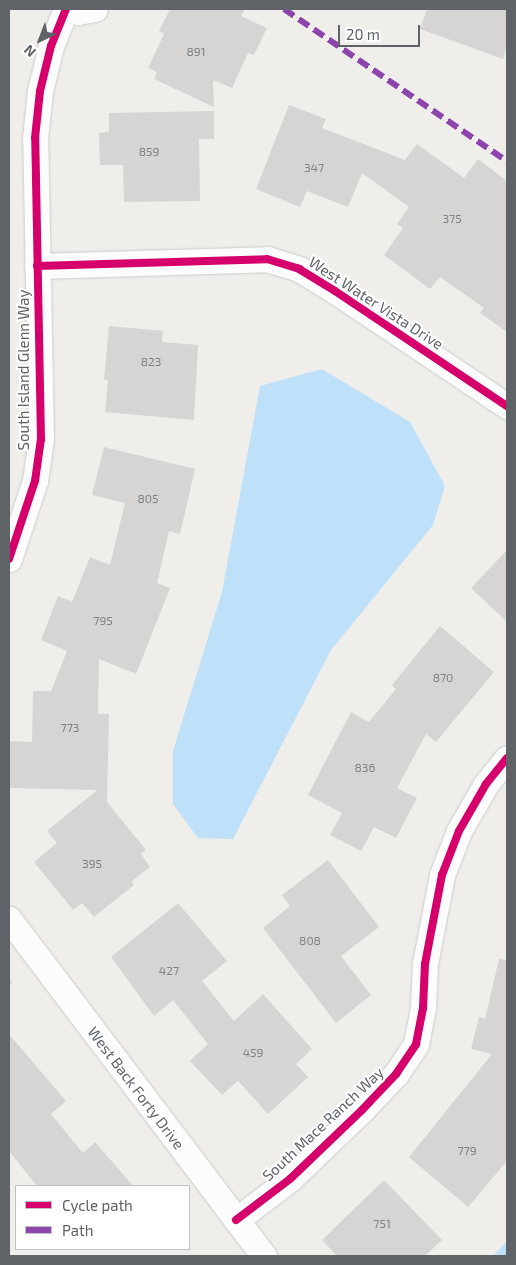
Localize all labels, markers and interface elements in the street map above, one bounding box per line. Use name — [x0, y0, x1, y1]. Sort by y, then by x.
north arrow — [15, 15, 65, 65]
scale bar — [341, 15, 424, 47]
text: 20 m — [346, 25, 380, 43]
text: N — [20, 42, 39, 61]
house number: 891 — [187, 45, 205, 59]
house number: 859 — [139, 145, 159, 159]
house number: 347 — [304, 161, 324, 175]
house number: 375 — [442, 212, 462, 226]
street label: West Water Vista Drive — [305, 253, 447, 353]
street label: South Island Glenn Way — [15, 289, 33, 451]
house number: 823 — [141, 355, 161, 369]
house number: 805 — [138, 492, 158, 506]
house number: 795 — [93, 614, 113, 628]
house number: 870 — [433, 671, 453, 685]
house number: 773 — [61, 721, 79, 735]
house number: 836 — [355, 761, 375, 775]
house number: 395 — [82, 857, 102, 871]
house number: 808 — [299, 934, 321, 948]
house number: 427 — [159, 964, 179, 978]
street label: West Back Forty Drive — [84, 1023, 188, 1153]
house number: 459 — [243, 1046, 263, 1060]
street label: South Mace Ranch Way — [259, 1063, 387, 1185]
house number: 779 — [457, 1144, 477, 1158]
legend — [15, 1185, 190, 1250]
text: Cycle path — [62, 1196, 133, 1214]
house number: 751 — [373, 1217, 391, 1231]
text: Path — [62, 1221, 93, 1239]

